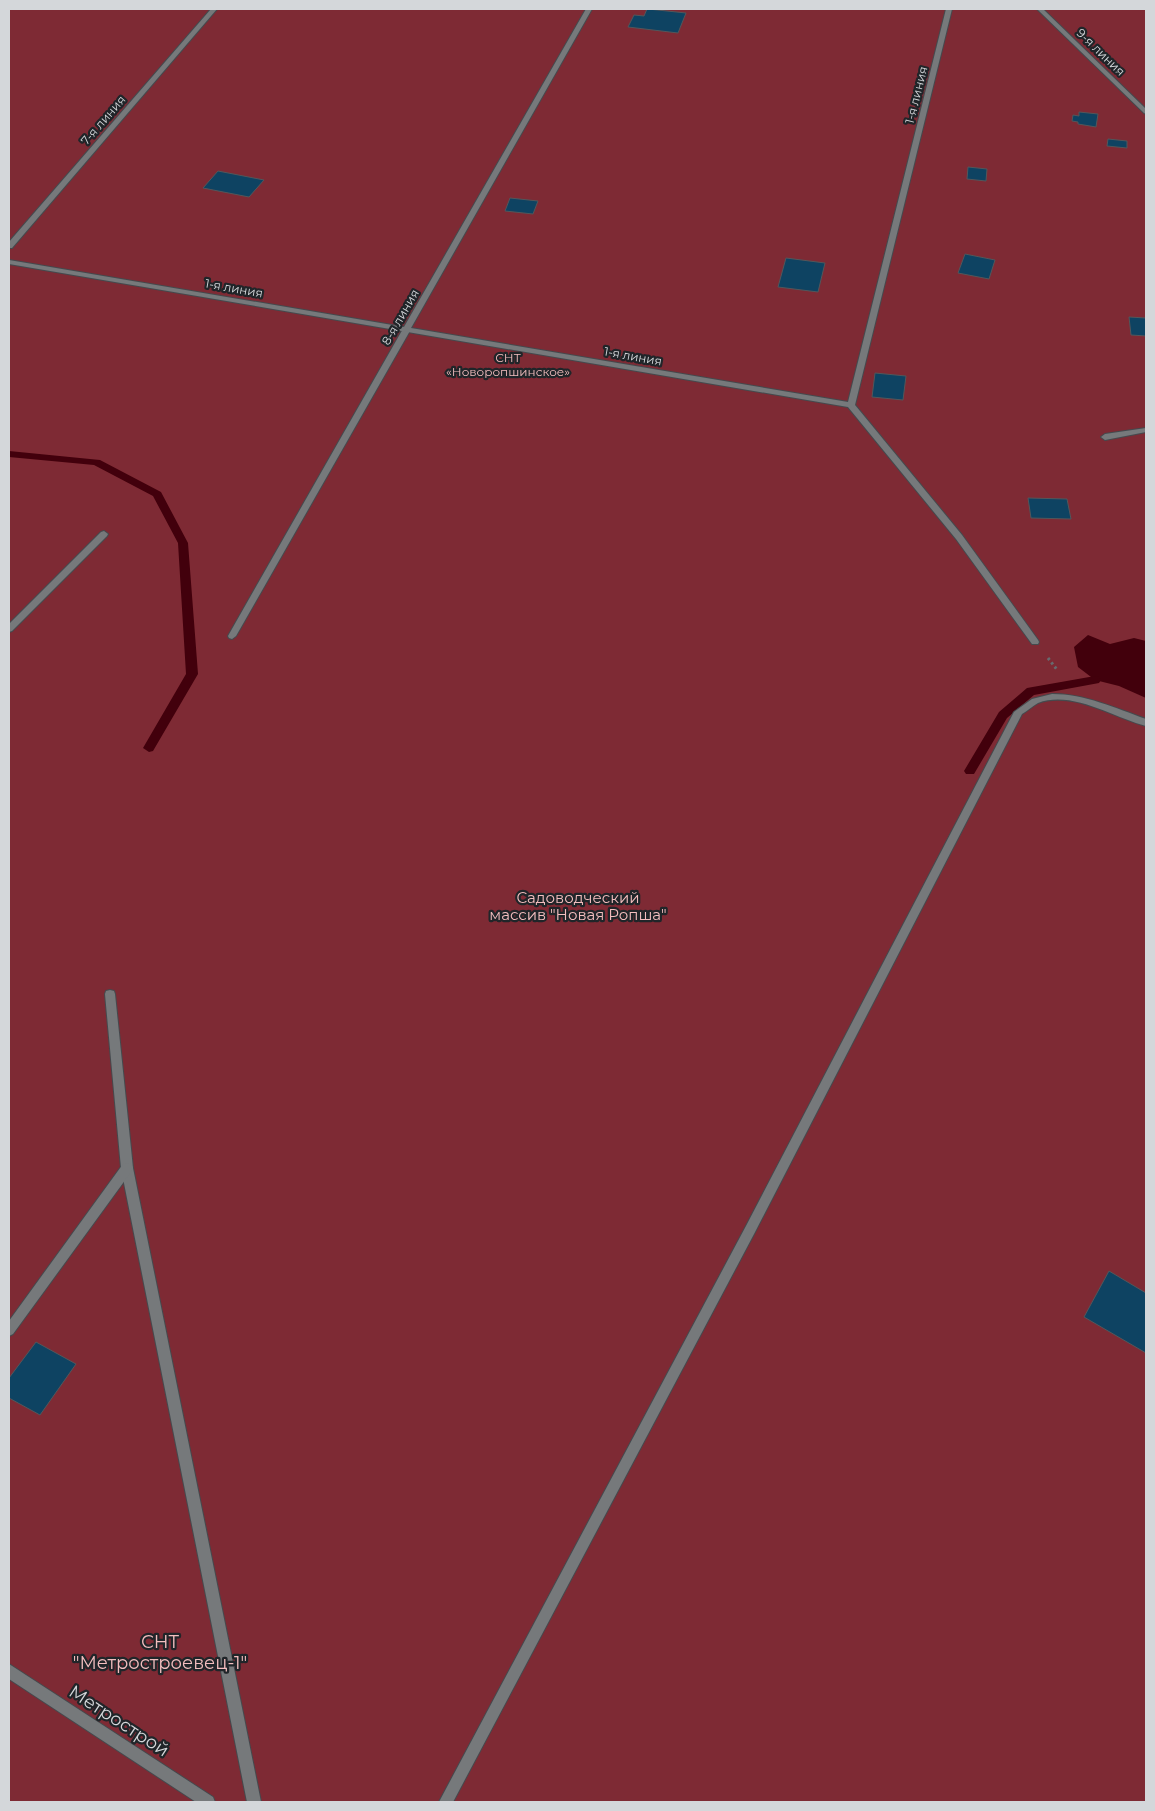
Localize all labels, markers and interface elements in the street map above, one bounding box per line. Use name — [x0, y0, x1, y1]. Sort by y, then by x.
street label: 9-я линия — [1074, 25, 1128, 79]
street label: 1-я линия — [902, 65, 930, 125]
street label: 7-я линия — [77, 92, 129, 148]
street label: 1-я линия — [204, 276, 264, 300]
street label: 8-я линия — [378, 286, 422, 348]
street label: 1-я линия — [603, 344, 663, 368]
park label: СНТ «Новоропшинское» — [446, 350, 570, 379]
park label: Садоводческий массив "Новая Ропша" — [489, 888, 667, 924]
park label: СНТ "Метростроевец-1" — [73, 1631, 247, 1674]
street label: Метрострой — [65, 1680, 173, 1762]

